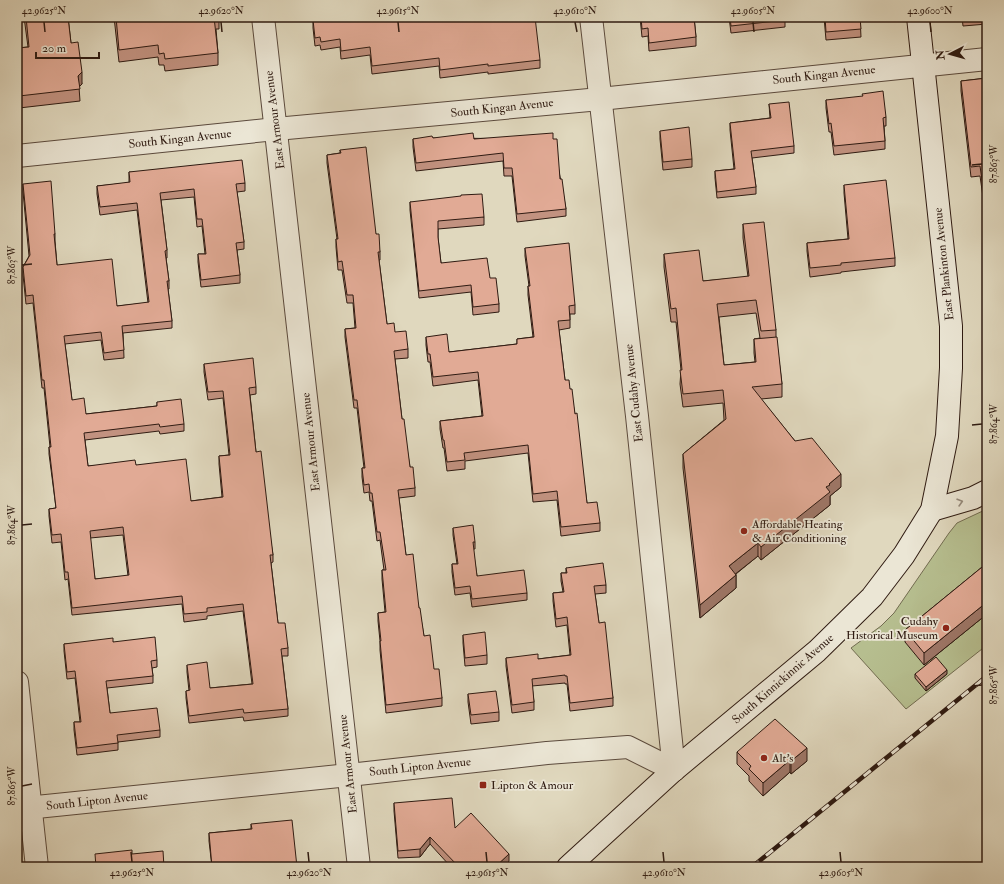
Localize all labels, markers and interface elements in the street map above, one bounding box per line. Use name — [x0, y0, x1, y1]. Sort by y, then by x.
text: 42.9625°N — [22, 5, 66, 17]
text: 42.9620°N — [198, 5, 244, 17]
text: 42.9615°N — [377, 5, 420, 17]
text: 42.9610°N — [553, 5, 597, 17]
text: 42.9605°N — [731, 5, 775, 17]
text: 42.9600°N — [907, 5, 953, 17]
scale bar — [36, 34, 99, 60]
north arrow — [930, 34, 970, 74]
text: 20 m — [42, 41, 67, 56]
text: N — [933, 48, 948, 62]
street label: South Kingan Avenue — [772, 62, 876, 88]
street label: East Armour Avenue — [262, 70, 288, 170]
street label: South Kingan Avenue — [450, 95, 554, 121]
street label: South Kingan Avenue — [128, 126, 232, 152]
text: 87.863°W — [988, 144, 1000, 183]
street label: East Plankinton Avenue — [931, 207, 957, 321]
text: 87.863°W — [6, 245, 18, 284]
street label: East Cudahy Avenue — [621, 343, 647, 443]
street label: East Armour Avenue — [298, 392, 324, 492]
text: 87.864°W — [988, 403, 1000, 444]
one-way arrow — [956, 498, 963, 507]
text: 87.864°W — [6, 504, 18, 545]
place label: Affordable Heating & Air Conditioning — [751, 517, 847, 546]
marker: Affordable Heating & Air Conditioning — [739, 526, 749, 536]
place label: Cudahy Historical Museum — [846, 614, 939, 643]
marker: Cudahy Historical Museum — [941, 623, 951, 633]
street label: South Kinnickinnic Avenue — [729, 631, 837, 727]
text: 87.865°W — [988, 665, 1000, 704]
street label: East Armour Avenue — [335, 714, 361, 814]
place label: Alt's — [771, 751, 793, 766]
marker: Alt's — [759, 753, 769, 763]
street label: South Lipton Avenue — [368, 754, 472, 780]
text: 87.865°W — [6, 766, 18, 805]
place label: Lipton & Amour — [491, 778, 574, 793]
marker: Lipton & Amour — [478, 780, 488, 790]
street label: South Lipton Avenue — [45, 788, 149, 814]
text: 42.9625°N — [110, 867, 154, 879]
text: 42.9620°N — [286, 867, 332, 879]
text: 42.9615°N — [466, 867, 509, 879]
text: 42.9610°N — [642, 867, 686, 879]
text: 42.9605°N — [819, 867, 863, 879]

